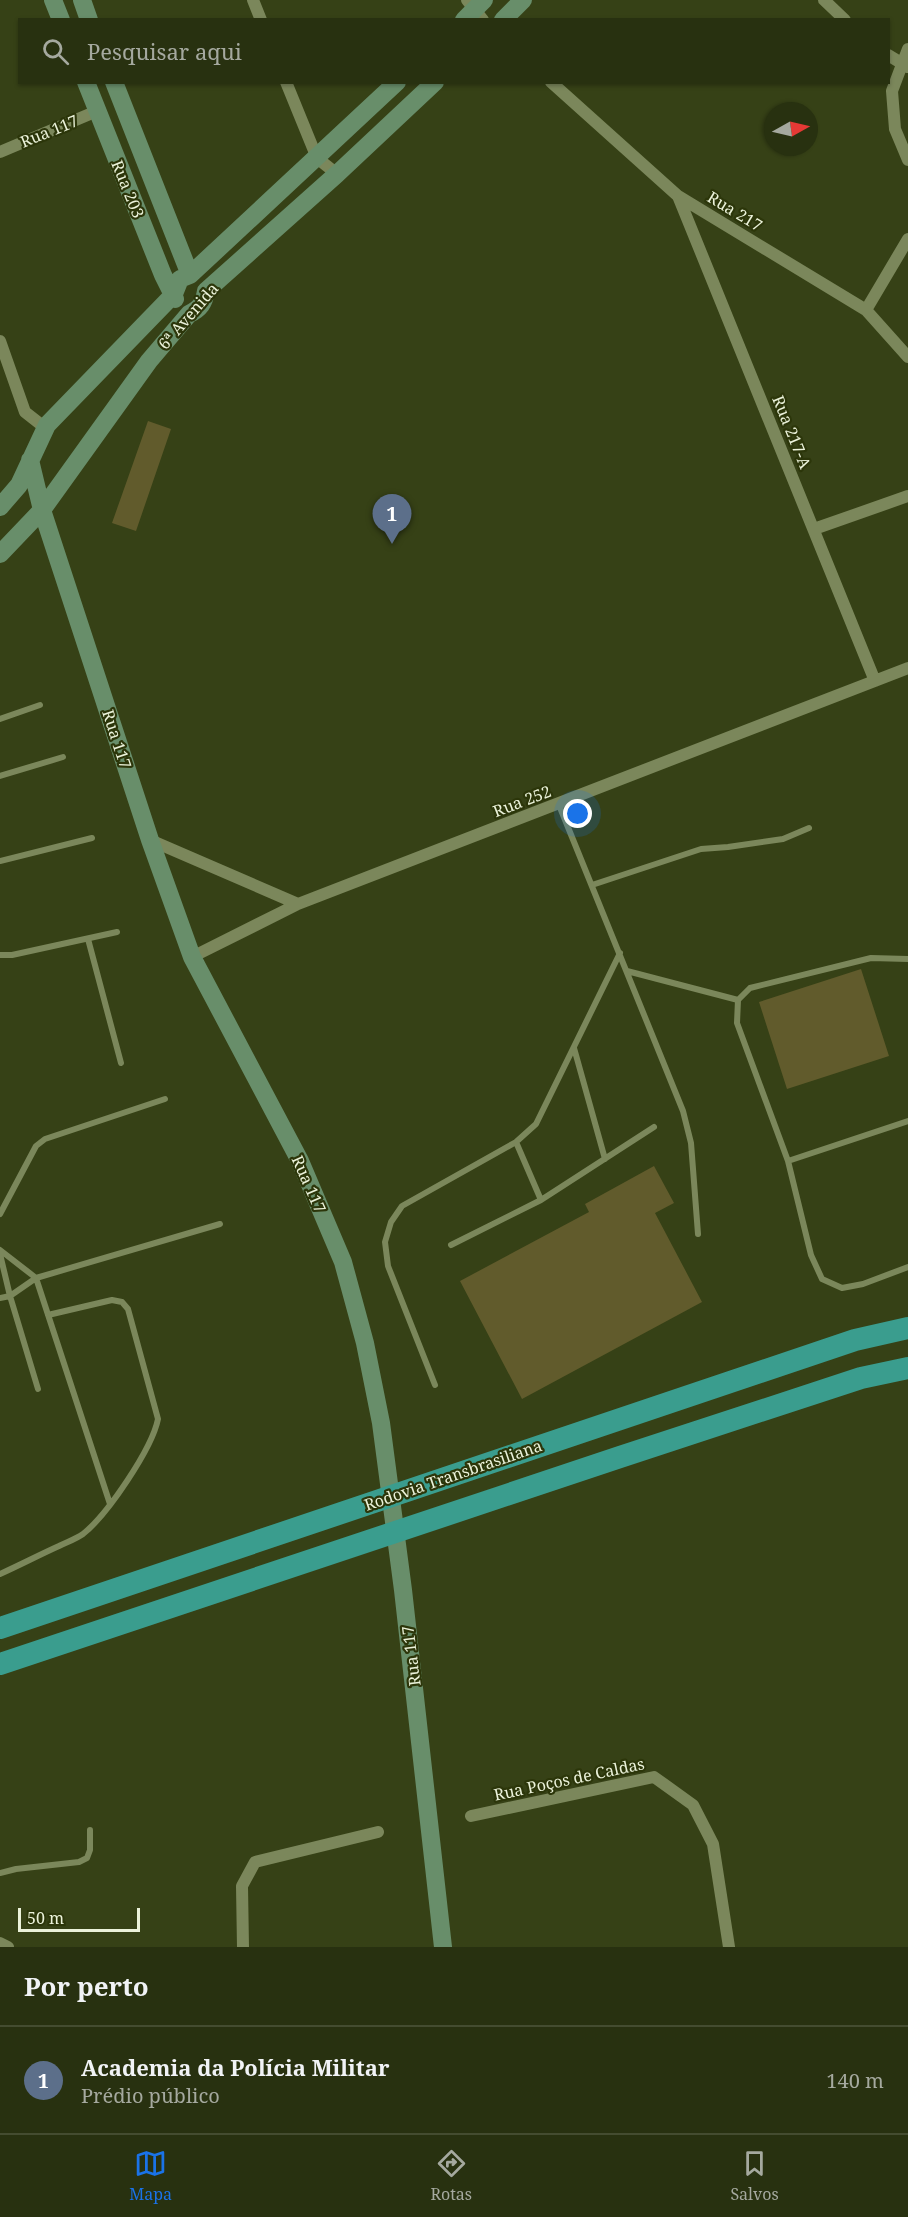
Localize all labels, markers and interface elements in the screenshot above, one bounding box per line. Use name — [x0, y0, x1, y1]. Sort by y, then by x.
search box — [18, 18, 890, 84]
icon: search — [39, 35, 72, 68]
text: Pesquisar aqui — [87, 36, 242, 66]
north arrow — [764, 102, 818, 156]
street label: Rua 117 — [17, 109, 81, 153]
street label: Rua 203 — [106, 157, 150, 221]
street label: Rua 217 — [703, 186, 767, 236]
street label: 6ª Avenida — [153, 278, 223, 354]
street label: Rua 217-A — [767, 392, 817, 472]
pin: 1 — [372, 494, 412, 544]
street label: Rua 117 — [97, 707, 137, 771]
street label: Rua 252 — [490, 780, 554, 822]
your location — [563, 799, 592, 828]
street label: Rua 117 — [287, 1152, 331, 1216]
street label: Rodovia Transbrasiliana — [361, 1434, 545, 1516]
street label: Rua 117 — [396, 1625, 426, 1687]
street label: Rua Poços de Caldas — [492, 1752, 646, 1806]
scale bar — [18, 1905, 140, 1932]
text: 50 m — [27, 1907, 64, 1929]
text: Por perto — [24, 1968, 149, 2004]
text: Academia da Polícia Militar — [81, 2052, 389, 2082]
text: 1 — [38, 2067, 49, 2094]
text: 140 m — [826, 2067, 884, 2094]
text: Prédio público — [81, 2082, 220, 2109]
tab: Mapa — [129, 2147, 172, 2205]
tab: Rotas — [430, 2147, 472, 2205]
tab: Salvos — [730, 2147, 779, 2205]

